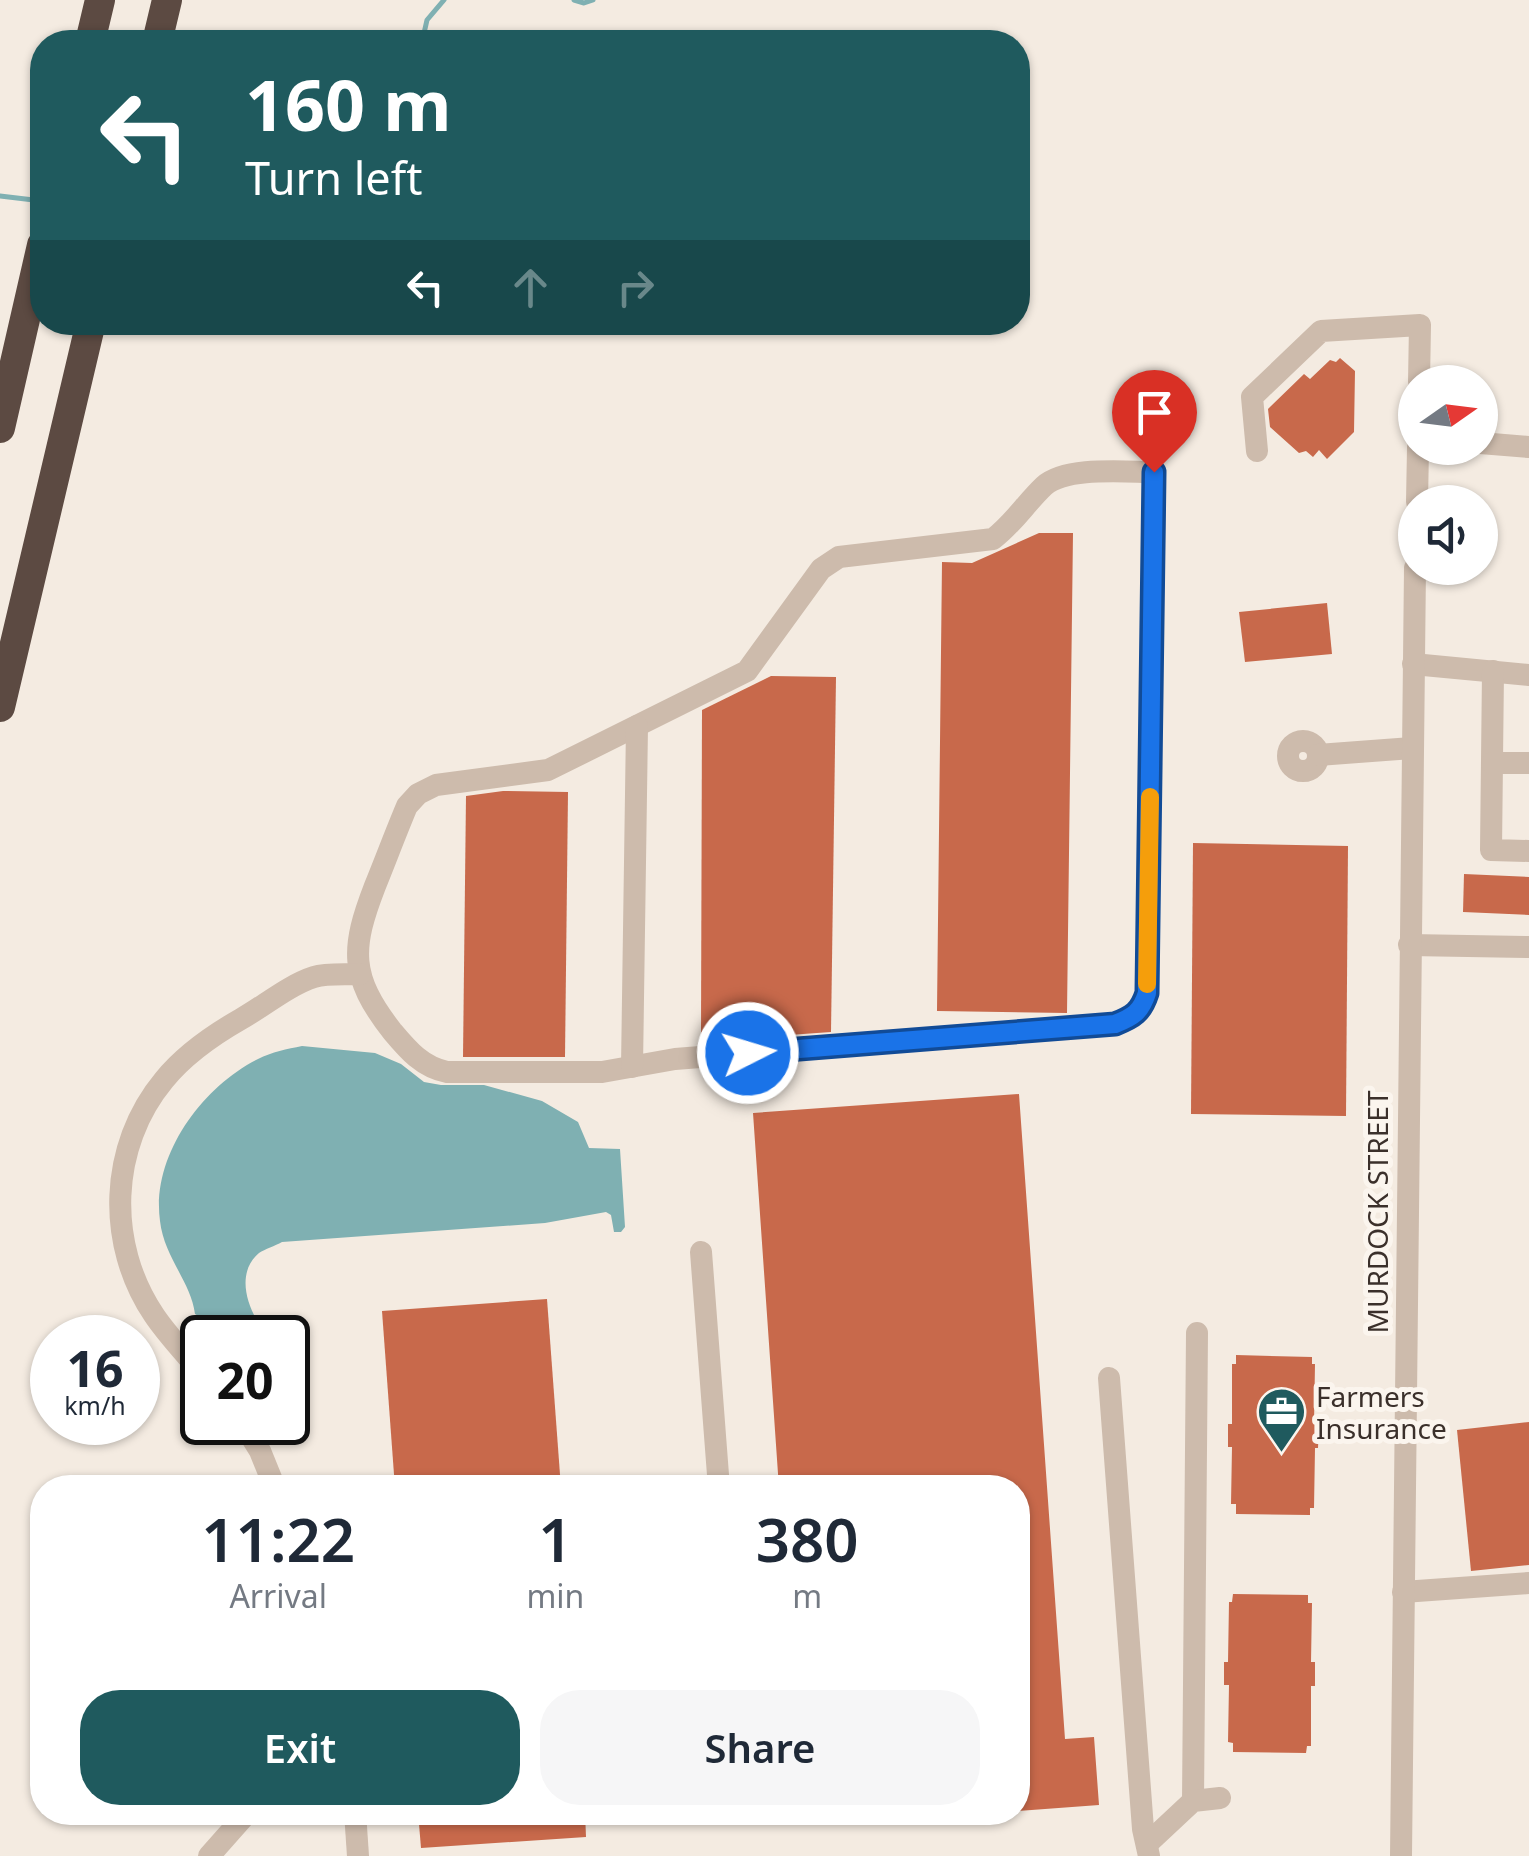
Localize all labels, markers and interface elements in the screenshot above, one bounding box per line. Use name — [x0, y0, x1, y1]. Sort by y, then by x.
text: 160 m — [245, 56, 452, 152]
icon: left — [80, 70, 210, 200]
text: Turn left — [245, 147, 422, 208]
icon: left — [398, 260, 453, 315]
icon: ahead — [503, 260, 558, 315]
icon: right — [608, 260, 663, 315]
north arrow — [1398, 365, 1498, 465]
map controls — [1398, 365, 1498, 585]
pin — [1112, 370, 1197, 473]
icon: arrive — [1127, 385, 1182, 440]
button: sound — [1398, 485, 1498, 585]
position arrow — [696, 1001, 800, 1105]
street label: MURDOCK STREET — [1358, 1090, 1396, 1333]
speed limit sign: 20 — [180, 1315, 310, 1445]
text: 16 — [66, 1334, 124, 1402]
place label: Farmers Insurance — [1316, 1377, 1447, 1447]
office icon: Farmers Insurance — [1255, 1386, 1307, 1454]
text: km/h — [64, 1388, 126, 1422]
text: 11:22 — [201, 1498, 355, 1580]
text: 1 — [538, 1498, 573, 1580]
text: 380 — [756, 1498, 859, 1580]
text: Arrival — [229, 1574, 327, 1617]
text: min — [526, 1574, 584, 1617]
text: m — [792, 1574, 822, 1617]
button: Exit — [80, 1690, 520, 1805]
button: Share — [540, 1690, 980, 1805]

